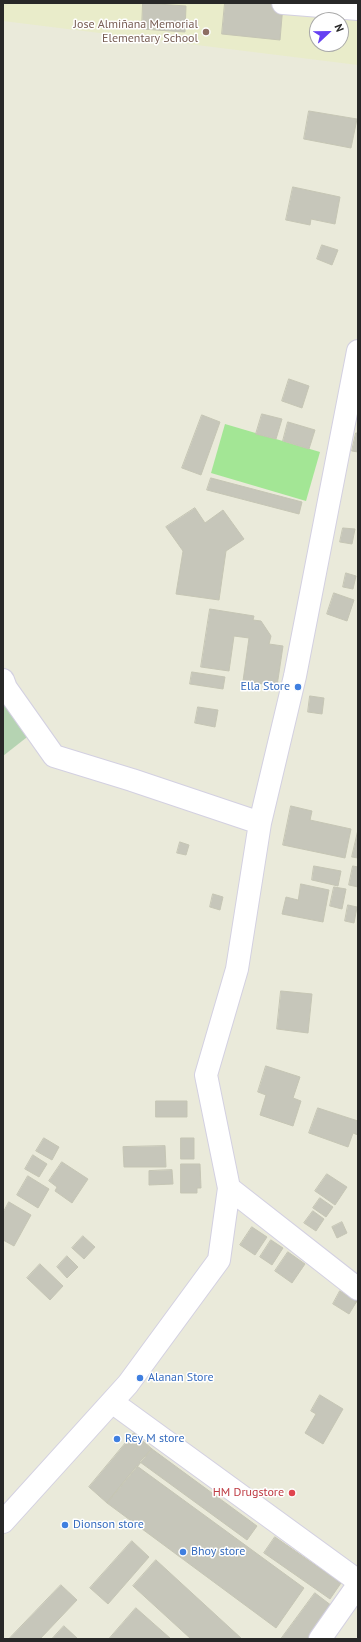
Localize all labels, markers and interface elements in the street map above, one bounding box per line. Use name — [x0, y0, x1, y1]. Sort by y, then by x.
north arrow — [309, 12, 349, 52]
place label: Jose Almiñana Memorial Elementary School — [73, 18, 198, 46]
text: N — [331, 22, 347, 34]
marker: Jose Almiñana Memorial Elementary School — [201, 27, 211, 37]
place label: Ella Store — [240, 680, 290, 694]
marker: Ella Store — [293, 682, 303, 692]
place label: Alanan Store — [148, 1371, 214, 1385]
marker: Alanan Store — [135, 1373, 145, 1383]
place label: Rey M store — [125, 1432, 184, 1446]
marker: Rey M store — [112, 1434, 122, 1444]
place label: HM Drugstore — [213, 1486, 284, 1500]
marker: HM Drugstore — [287, 1488, 297, 1498]
place label: Dionson store — [73, 1518, 144, 1532]
marker: Dionson store — [60, 1520, 70, 1530]
place label: Bhoy store — [191, 1545, 245, 1559]
marker: Bhoy store — [178, 1547, 188, 1557]

